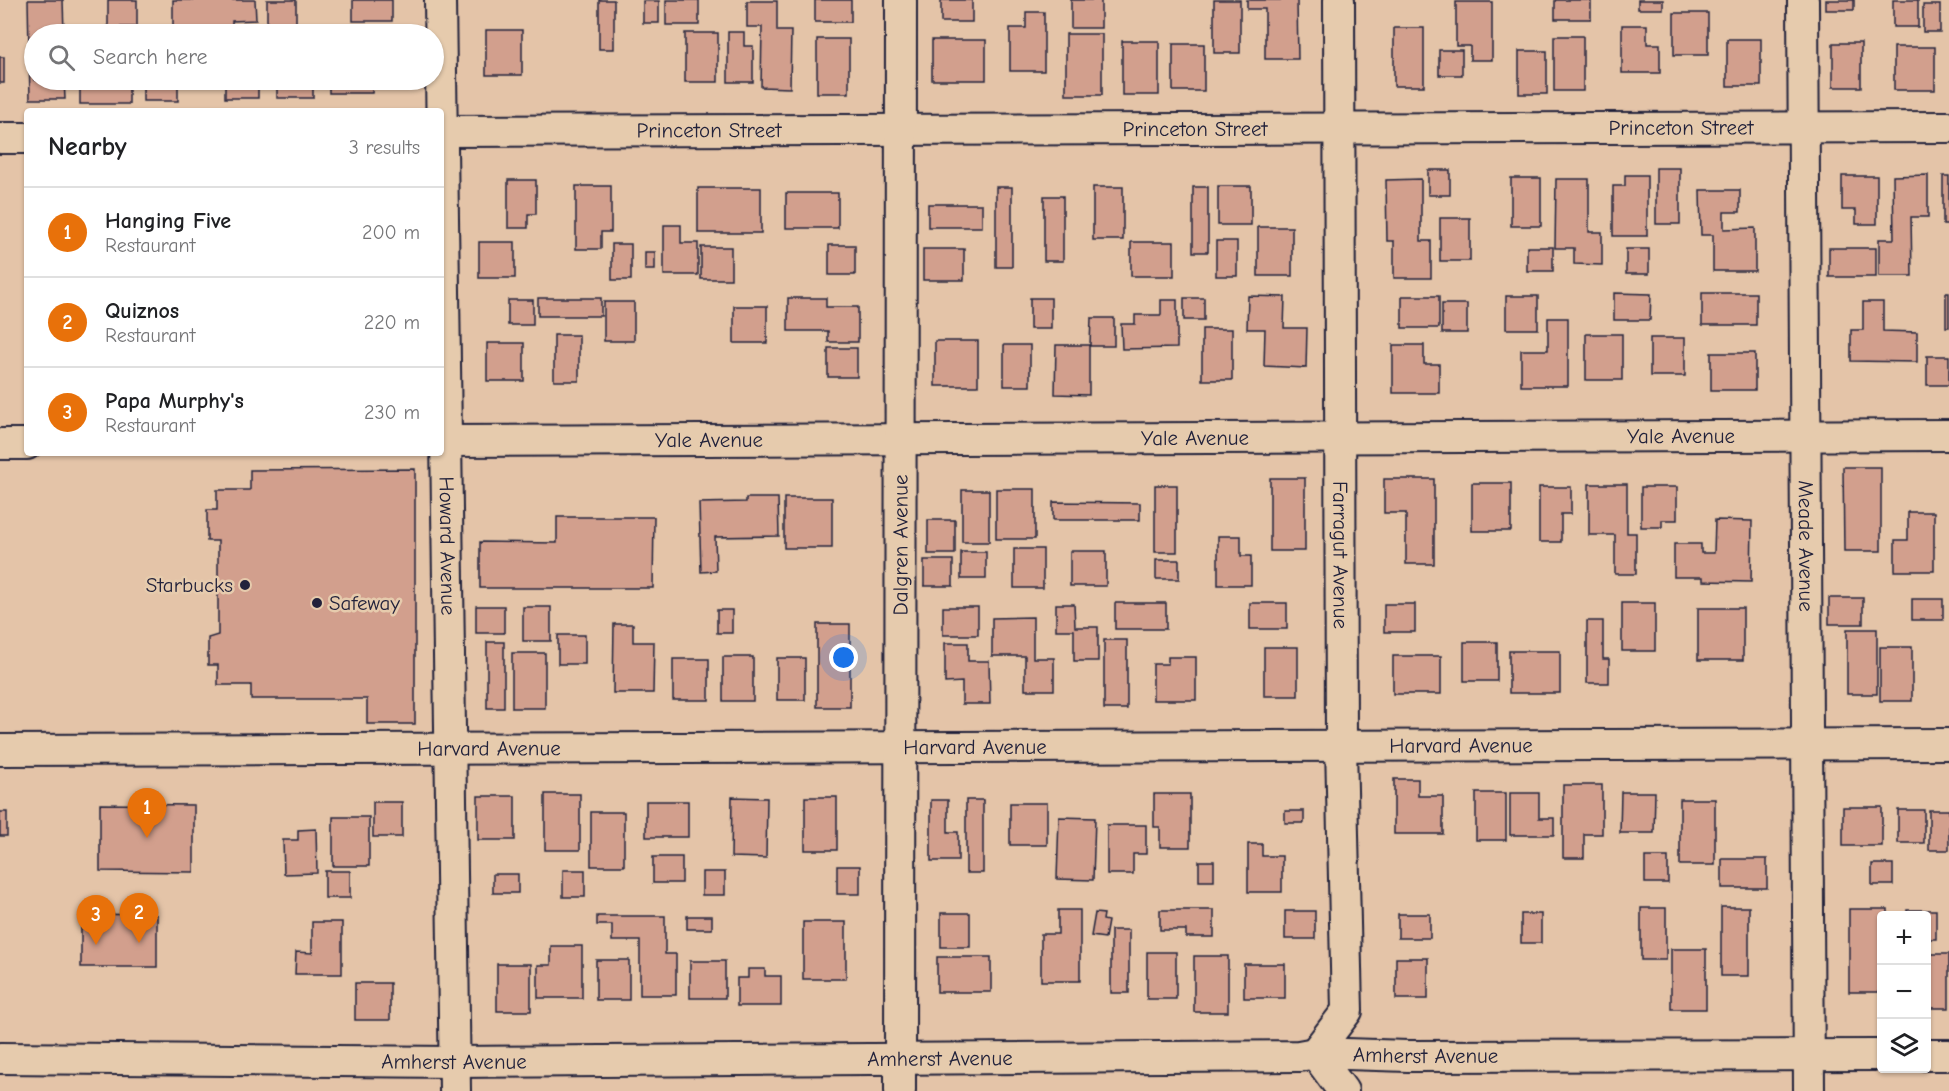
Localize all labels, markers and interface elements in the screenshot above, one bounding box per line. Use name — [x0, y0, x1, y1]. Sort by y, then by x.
search box — [24, 24, 444, 90]
icon: search — [45, 41, 78, 74]
text: Search here — [93, 44, 208, 70]
street label: Princeton Street — [1608, 116, 1754, 140]
street label: Princeton Street — [1122, 117, 1268, 141]
street label: Princeton Street — [636, 118, 782, 142]
text: Nearby — [48, 132, 127, 162]
text: 3 results — [349, 136, 420, 159]
text: Hanging Five — [105, 208, 231, 234]
text: 1 — [64, 221, 71, 244]
text: 200 m — [362, 221, 420, 244]
text: Restaurant — [105, 234, 195, 257]
text: Quiznos — [105, 298, 179, 324]
text: 2 — [63, 311, 72, 334]
text: 220 m — [364, 311, 420, 334]
text: Restaurant — [105, 324, 195, 347]
text: Papa Murphy's — [105, 388, 244, 414]
text: 3 — [63, 401, 72, 424]
text: 230 m — [364, 401, 420, 424]
text: Restaurant — [105, 414, 195, 437]
street label: Yale Avenue — [1627, 424, 1735, 448]
street label: Yale Avenue — [1141, 426, 1249, 450]
street label: Yale Avenue — [655, 428, 763, 452]
street label: Dalgren Avenue — [888, 475, 913, 615]
street label: Howard Avenue — [435, 476, 460, 616]
street label: Meade Avenue — [1794, 480, 1818, 612]
street label: Farragut Avenue — [1328, 481, 1353, 629]
place label: Starbucks — [146, 573, 233, 597]
marker: Starbucks — [238, 578, 252, 592]
place label: Safeway — [329, 591, 400, 615]
marker: Safeway — [310, 596, 324, 610]
your location — [829, 643, 858, 672]
street label: Harvard Avenue — [1389, 733, 1533, 758]
street label: Harvard Avenue — [903, 735, 1047, 759]
street label: Harvard Avenue — [417, 736, 561, 761]
pin: 1 — [128, 788, 166, 838]
pin: 2 — [120, 894, 158, 943]
pin: 3 — [76, 896, 116, 945]
map controls — [1877, 911, 1931, 1073]
button: + — [1877, 911, 1931, 965]
button: − — [1877, 965, 1931, 1019]
button: layers — [1877, 1019, 1931, 1073]
street label: Amherst Avenue — [1353, 1042, 1498, 1068]
street label: Amherst Avenue — [867, 1046, 1013, 1071]
street label: Amherst Avenue — [381, 1049, 527, 1074]

